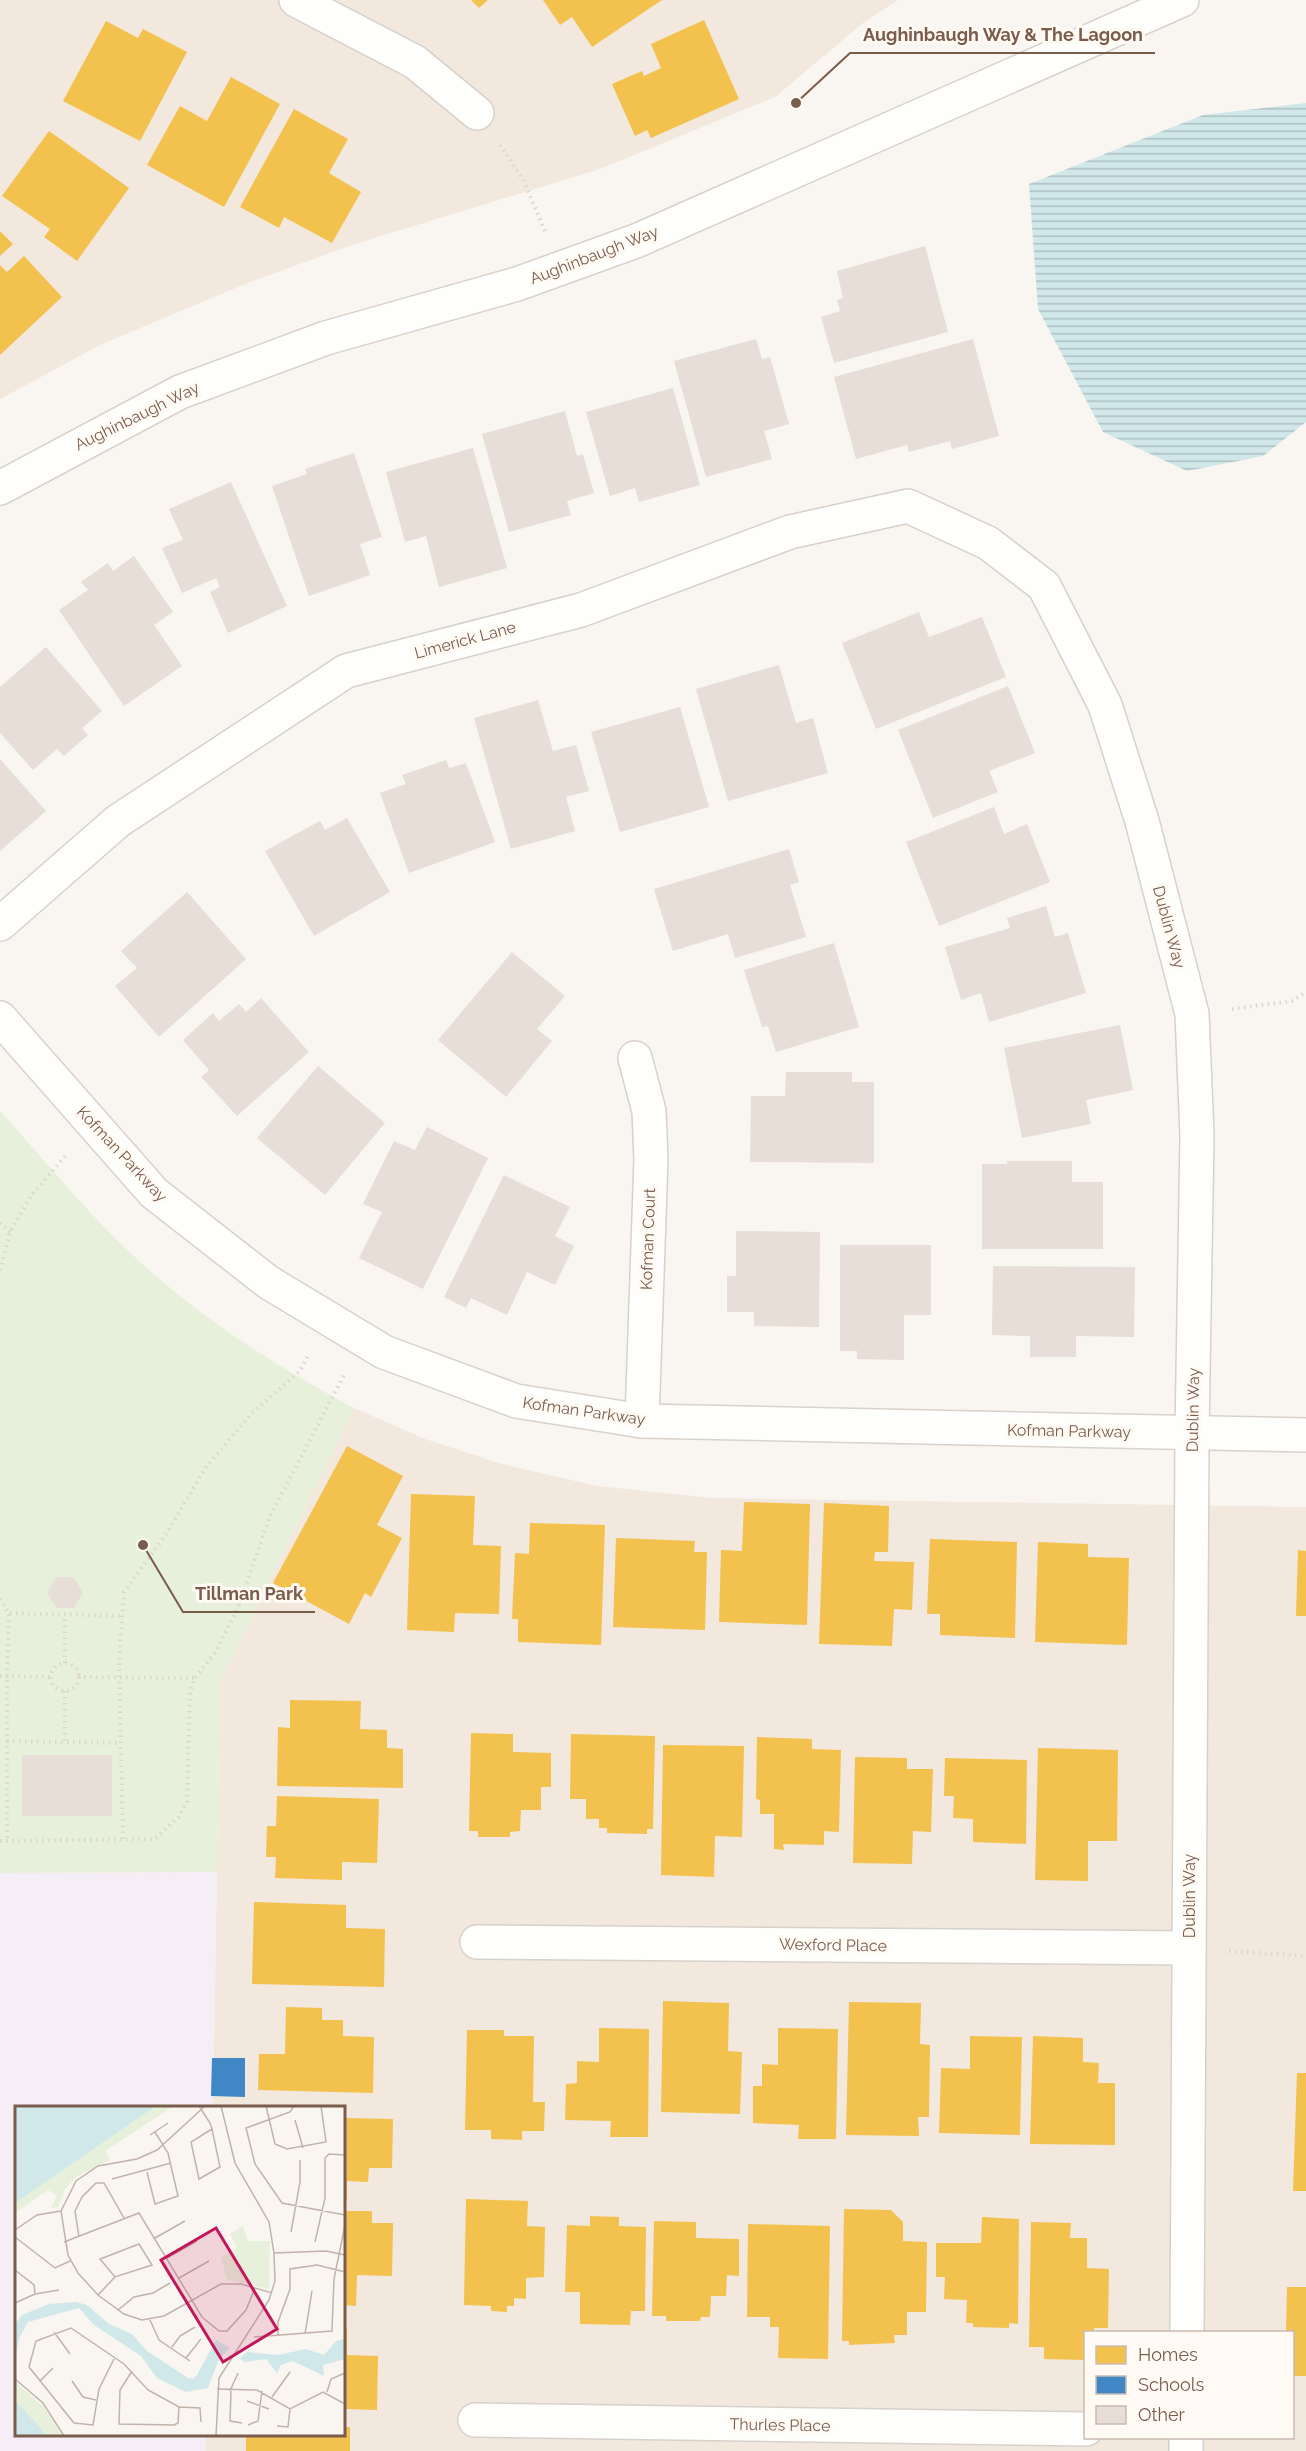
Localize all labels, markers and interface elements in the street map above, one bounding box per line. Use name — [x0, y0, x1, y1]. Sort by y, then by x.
callout: Aughinbaugh Way & The Lagoon — [850, 17, 1155, 53]
text: Aughinbaugh Way & The Lagoon — [863, 24, 1143, 45]
street label: Aughinbaugh Way — [527, 222, 661, 288]
street label: Aughinbaugh Way — [72, 378, 203, 454]
street label: Limerick Lane — [412, 617, 518, 663]
street label: Dublin Way — [1149, 884, 1189, 971]
street label: Kofman Parkway — [73, 1102, 171, 1206]
street label: Kofman Court — [637, 1187, 659, 1290]
street label: Dublin Way — [1183, 1367, 1203, 1452]
street label: Kofman Parkway — [521, 1393, 647, 1429]
street label: Kofman Parkway — [1007, 1420, 1131, 1442]
callout: Tillman Park — [183, 1576, 315, 1612]
text: Tillman Park — [195, 1583, 304, 1604]
street label: Dublin Way — [1180, 1853, 1199, 1938]
street label: Wexford Place — [779, 1935, 887, 1955]
inset map — [15, 2106, 345, 2436]
legend — [1084, 2331, 1294, 2439]
text: Homes — [1138, 2344, 1198, 2365]
text: Schools — [1138, 2374, 1205, 2395]
text: Other — [1138, 2404, 1186, 2425]
street label: Thurles Place — [729, 2415, 831, 2435]

